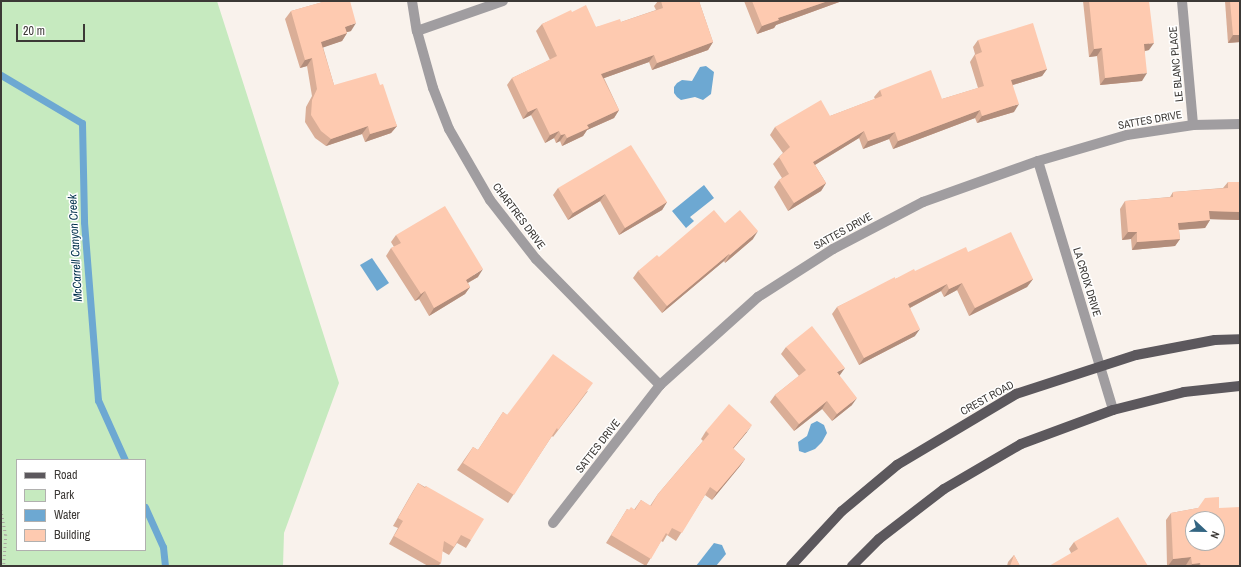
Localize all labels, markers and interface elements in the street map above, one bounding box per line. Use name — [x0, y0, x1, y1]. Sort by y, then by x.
scale bar — [18, 16, 87, 42]
text: 20 m — [23, 23, 45, 39]
street label: LE BLANC PLACE — [1166, 26, 1186, 102]
street label: SATTES DRIVE — [1117, 108, 1183, 132]
street label: CHARTRES DRIVE — [490, 180, 548, 252]
water label: McCarrell Canyon Creek — [66, 194, 86, 302]
street label: SATTES DRIVE — [812, 210, 874, 252]
street label: LA CROIX DRIVE — [1070, 246, 1104, 318]
street label: CREST ROAD — [958, 378, 1016, 418]
street label: SATTES DRIVE — [573, 417, 623, 475]
legend — [16, 459, 146, 551]
text: Road — [54, 467, 78, 483]
text: Park — [54, 487, 74, 503]
text: Water — [54, 507, 80, 523]
north arrow — [1185, 511, 1225, 551]
text: Building — [54, 527, 90, 543]
text: N — [1207, 529, 1223, 541]

